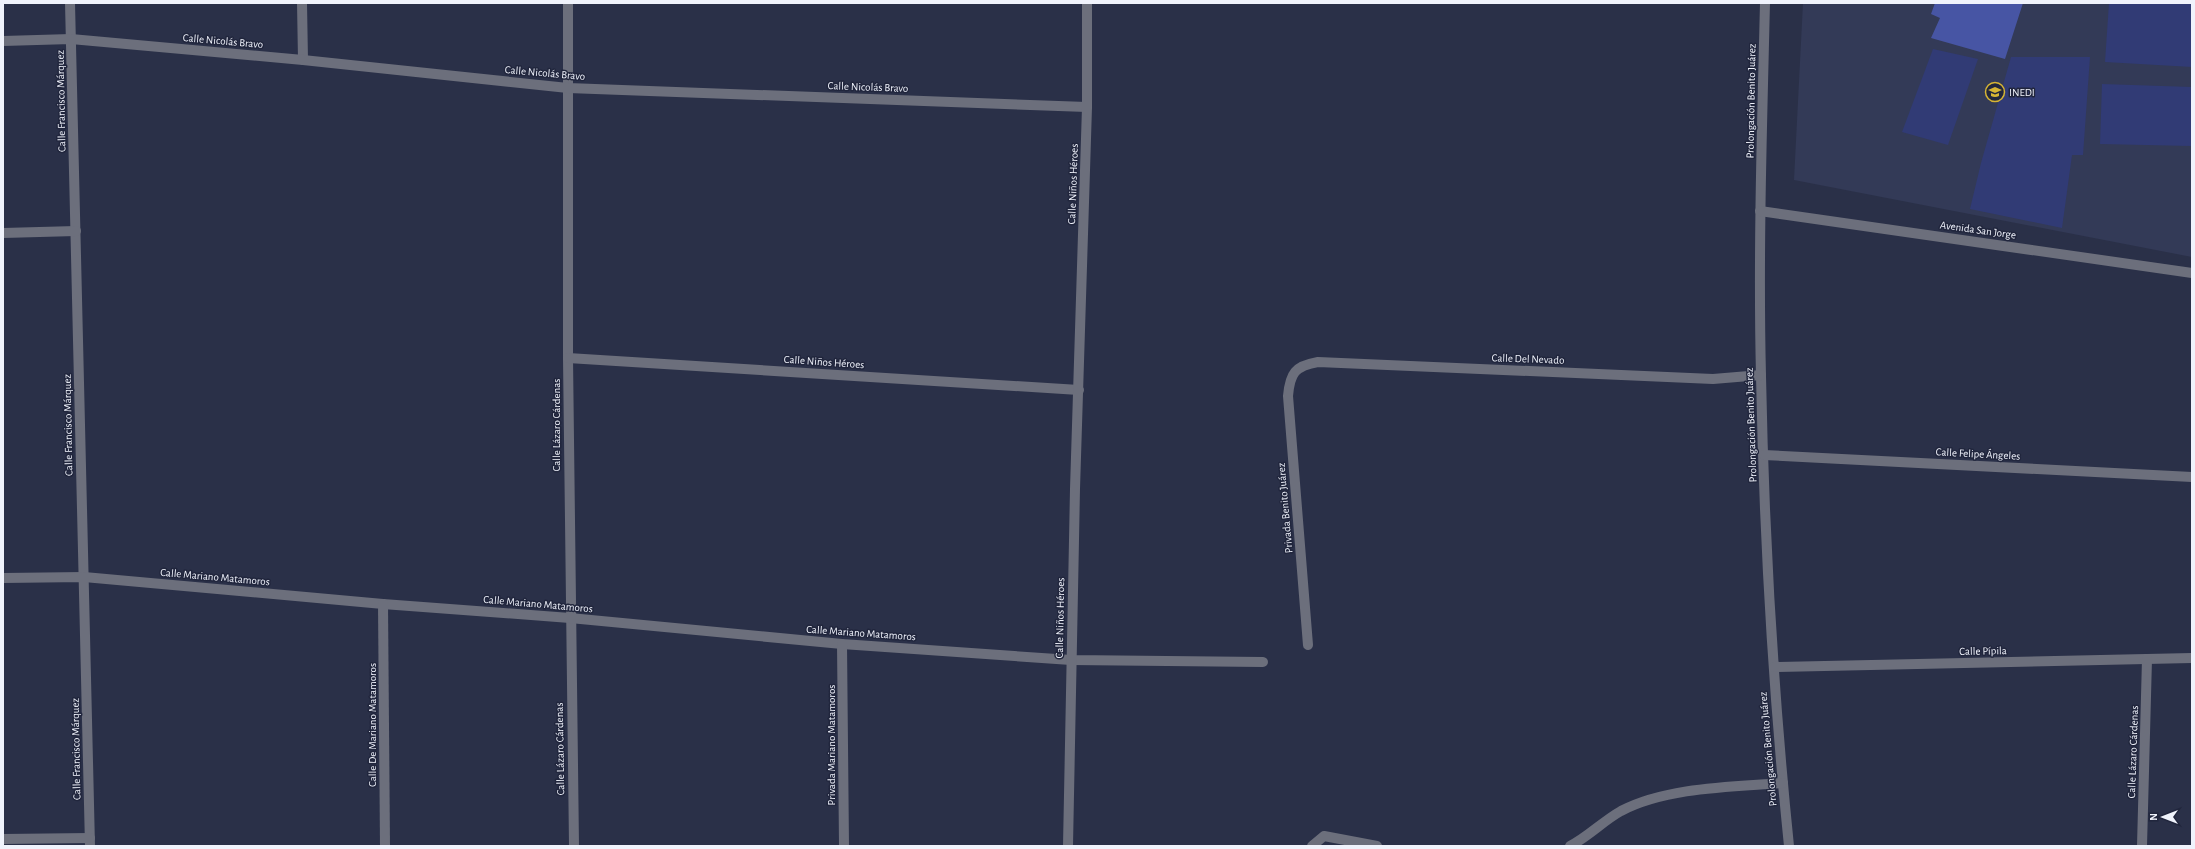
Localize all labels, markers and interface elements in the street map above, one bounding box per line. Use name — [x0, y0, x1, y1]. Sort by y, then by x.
street label: Calle Nicolás Bravo — [182, 32, 264, 50]
street label: Prolongación Benito Juárez — [1744, 43, 1758, 159]
street label: Calle Francisco Márquez — [55, 50, 67, 152]
street label: Calle Nicolás Bravo — [504, 64, 586, 82]
street label: Calle Nicolás Bravo — [827, 80, 909, 94]
school or university icon: INEDI — [1984, 81, 2006, 103]
place label: INEDI — [2009, 87, 2035, 98]
street label: Calle Niños Héroes — [1066, 143, 1080, 225]
street label: Avenida San Jorge — [1939, 219, 2017, 241]
street label: Calle Del Nevado — [1491, 352, 1565, 366]
street label: Calle Niños Héroes — [783, 354, 865, 370]
street label: Prolongación Benito Juárez — [1743, 367, 1759, 483]
street label: Calle Francisco Márquez — [62, 374, 74, 476]
street label: Calle Lázaro Cárdenas — [551, 379, 562, 471]
street label: Calle Felipe Ángeles — [1935, 445, 2021, 462]
street label: Privada Benito Juárez — [1276, 462, 1294, 554]
street label: Calle Mariano Matamoros — [160, 567, 270, 587]
street label: Calle Niños Héroes — [1054, 578, 1066, 658]
street label: Calle Mariano Matamoros — [483, 594, 593, 614]
street label: Calle Mariano Matamoros — [806, 624, 916, 642]
street label: Calle Pípila — [1959, 645, 2007, 657]
street label: Calle De Mariano Matamoros — [367, 663, 378, 787]
street label: Privada Mariano Matamoros — [826, 685, 837, 805]
street label: Prolongación Benito Juárez — [1757, 691, 1778, 807]
street label: Calle Francisco Márquez — [70, 698, 82, 800]
street label: Calle Lázaro Cárdenas — [554, 702, 566, 796]
street label: Calle Lázaro Cárdenas — [2126, 705, 2140, 799]
north arrow — [2143, 797, 2183, 837]
text: N — [2148, 813, 2159, 821]

